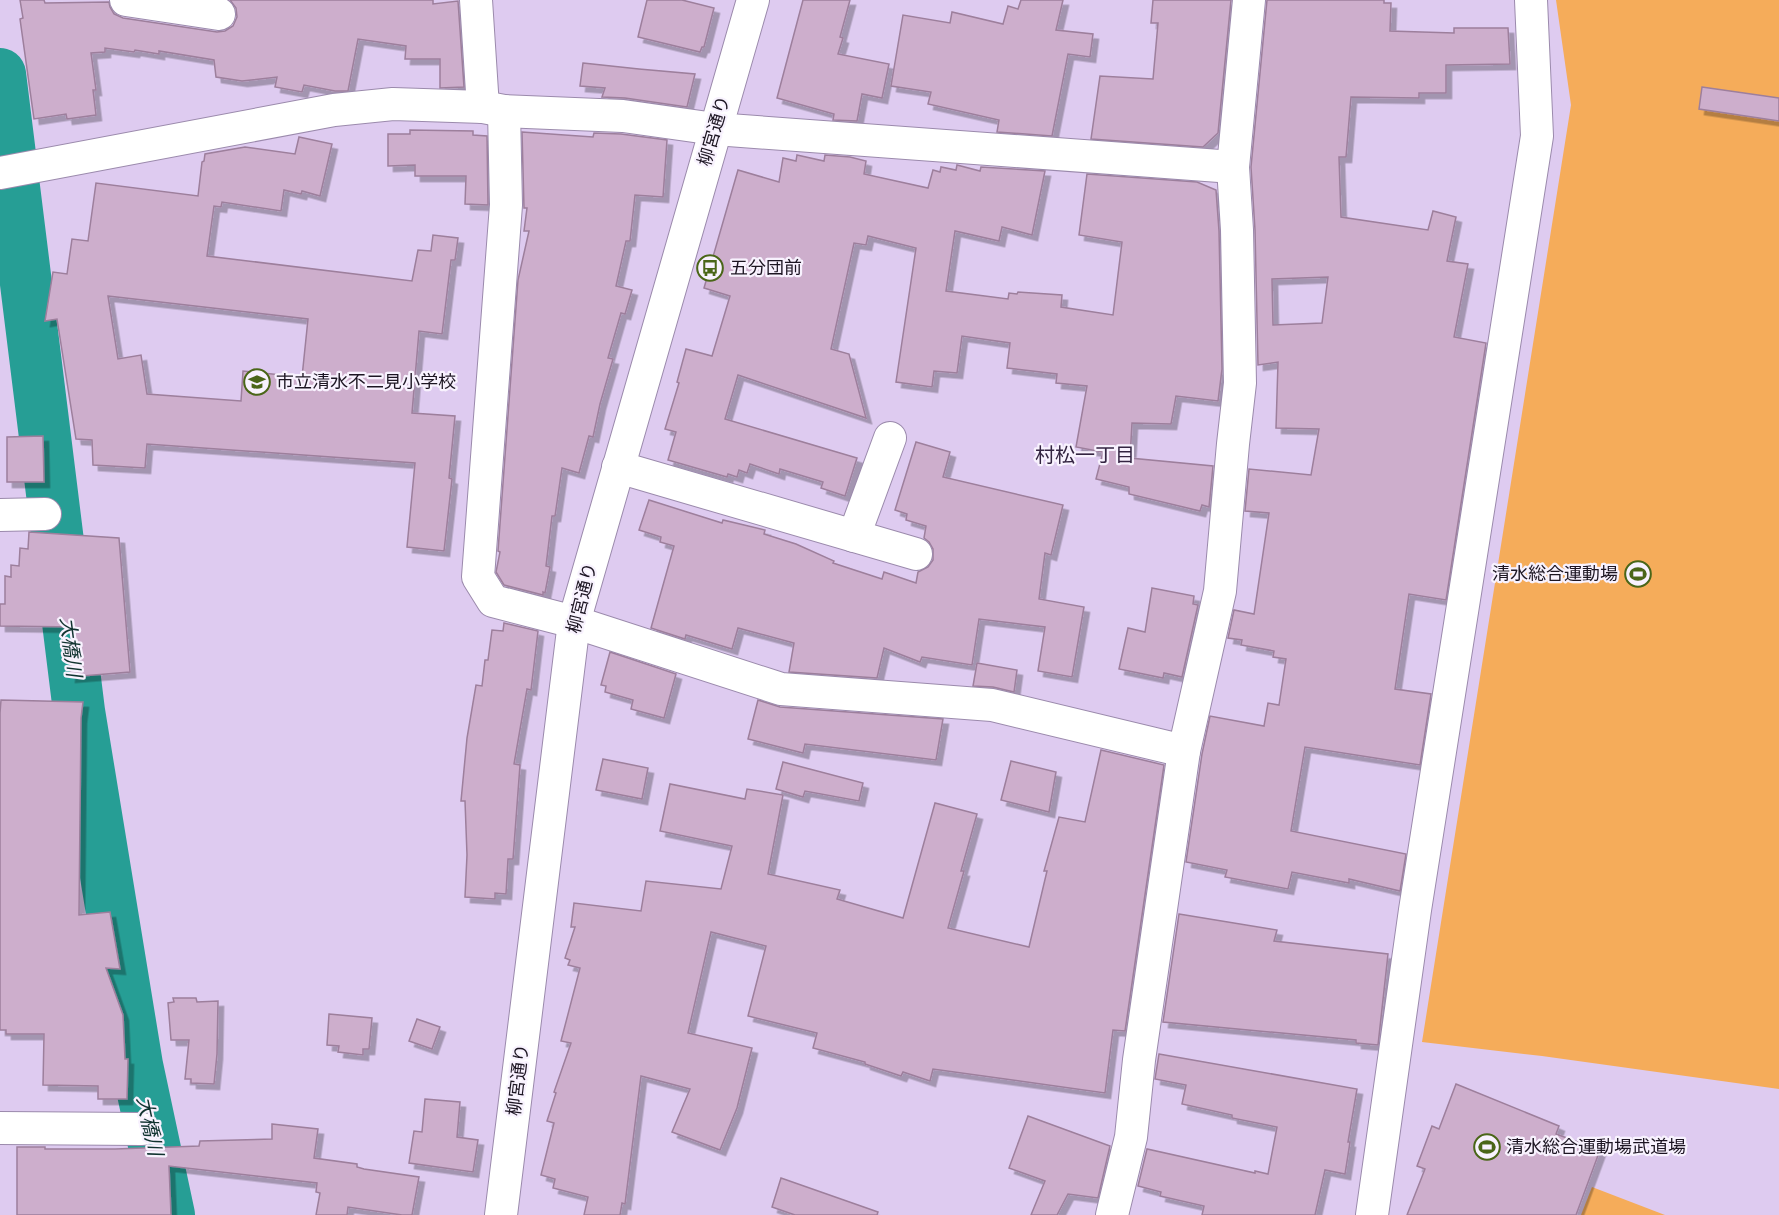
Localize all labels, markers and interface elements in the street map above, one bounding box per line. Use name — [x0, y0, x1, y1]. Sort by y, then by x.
street label: 柳宮通り — [692, 93, 735, 169]
bus stop icon: 五分団前 — [695, 253, 725, 283]
place label: 五分団前 — [730, 255, 802, 280]
school or university icon: 市立清水不二見小学校 — [242, 367, 272, 397]
place label: 市立清水不二見小学校 — [276, 369, 456, 394]
district label: 村松一丁目 — [1035, 441, 1135, 469]
sports icon: 清水総合運動場 — [1623, 559, 1653, 589]
street label: 柳宮通り — [561, 560, 602, 636]
place label: 清水総合運動場 — [1492, 561, 1618, 586]
water label: 大橋川 — [53, 616, 89, 680]
street label: 柳宮通り — [501, 1043, 534, 1117]
water label: 大橋川 — [130, 1094, 170, 1160]
sports icon: 清水総合運動場武道場 — [1472, 1132, 1502, 1162]
place label: 清水総合運動場武道場 — [1506, 1134, 1686, 1159]

